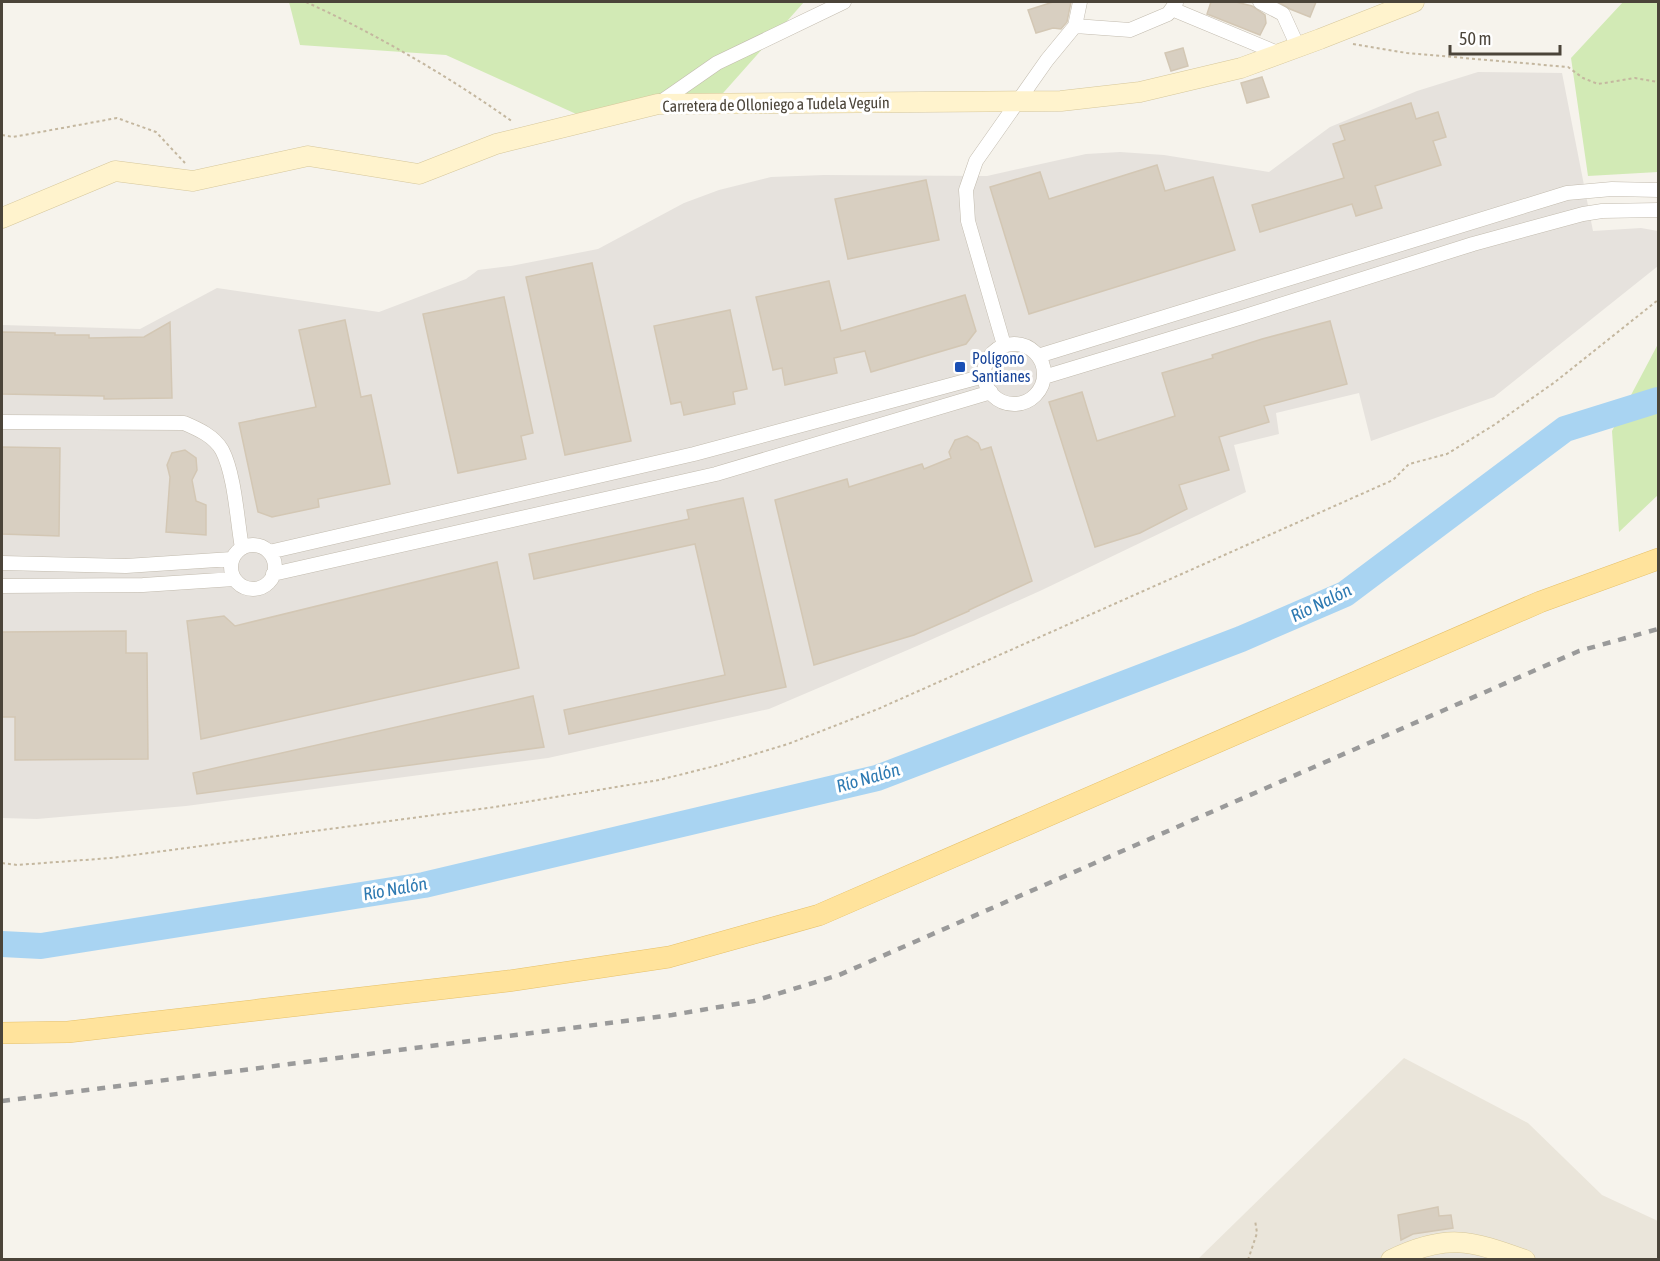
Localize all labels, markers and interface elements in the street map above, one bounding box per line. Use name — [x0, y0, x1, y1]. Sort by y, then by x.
scale bar — [1450, 18, 1560, 56]
text: 50 m — [1459, 28, 1491, 49]
street label: Carretera de Olloniego a Tudela Veguín — [662, 93, 890, 116]
place label: Polígono Santianes — [972, 349, 1031, 385]
marker: Polígono Santianes — [953, 360, 967, 374]
water label: Río Nalón — [1287, 579, 1355, 626]
water label: Río Nalón — [834, 758, 902, 797]
water label: Río Nalón — [361, 872, 429, 904]

